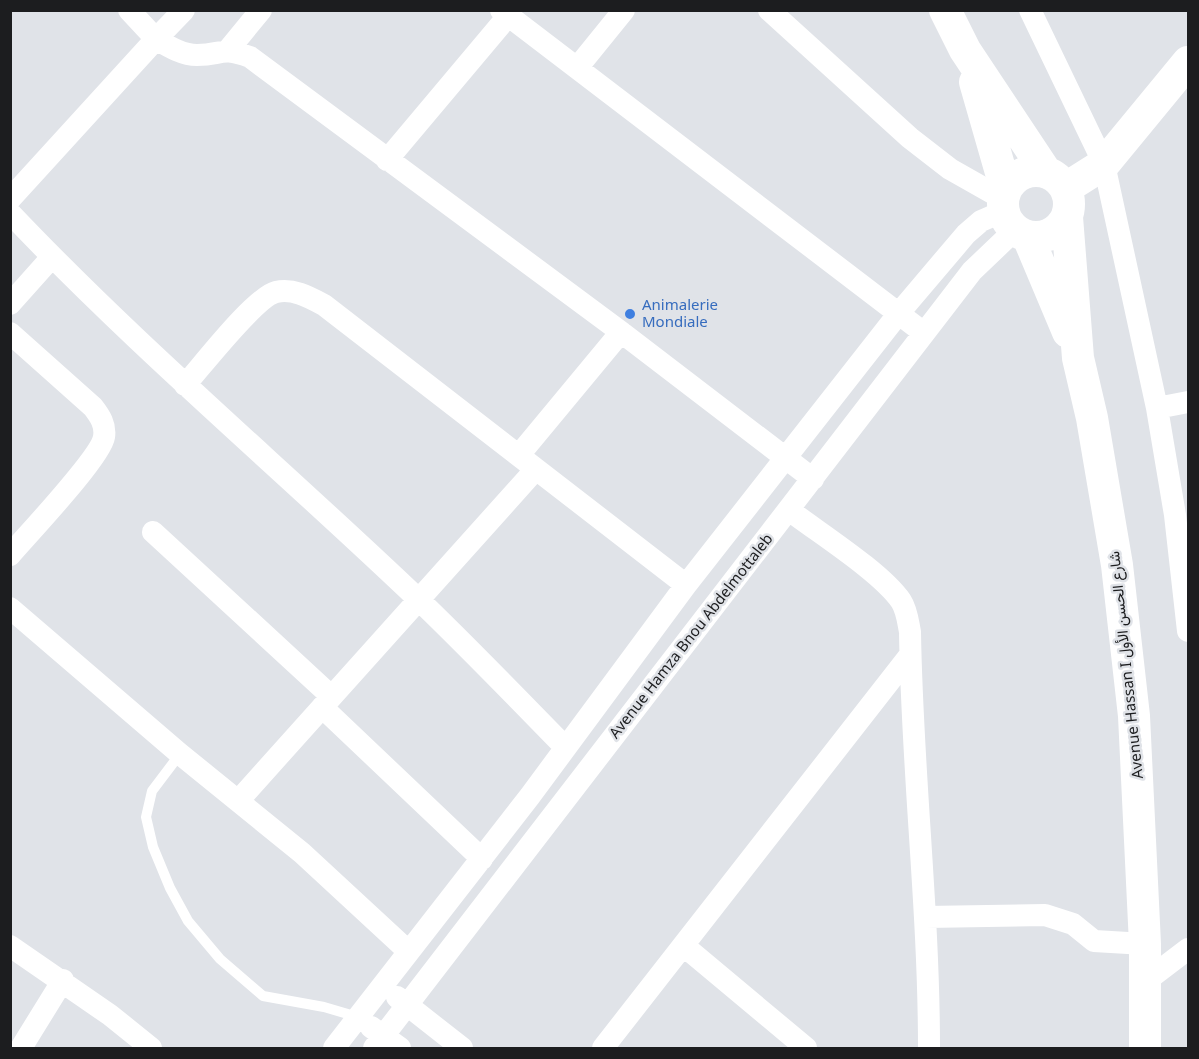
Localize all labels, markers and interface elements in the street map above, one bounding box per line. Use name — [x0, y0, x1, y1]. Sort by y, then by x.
place label: Animalerie Mondiale — [642, 294, 718, 331]
marker: Animalerie Mondiale — [623, 307, 637, 321]
street label: Avenue Hamza Bnou Abdelmottaleb — [604, 529, 777, 742]
street label: Avenue Hassan I شارع الحسن الأول — [1103, 550, 1149, 780]

